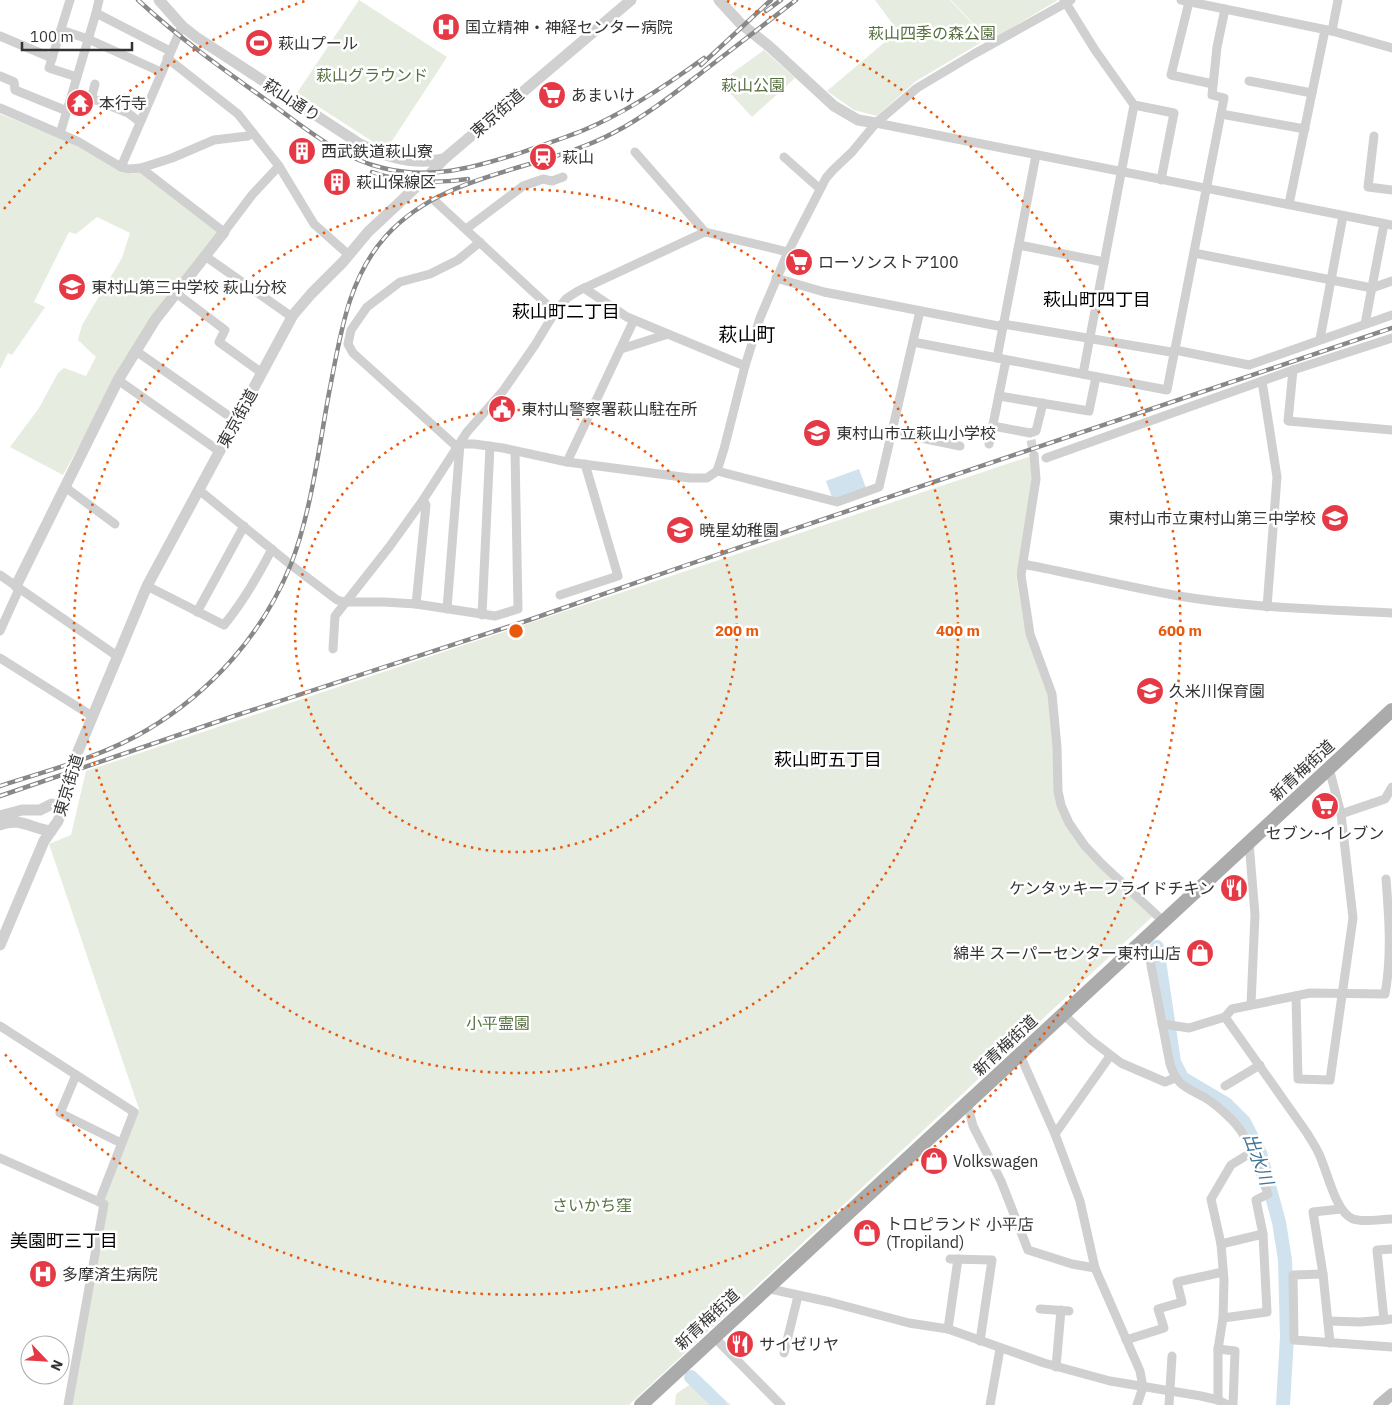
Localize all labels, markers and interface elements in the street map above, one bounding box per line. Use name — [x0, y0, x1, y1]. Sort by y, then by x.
hospital icon: 国立精神・神経センター病院 — [431, 12, 461, 42]
place label: 国立精神・神経センター病院 — [465, 17, 673, 37]
scale bar — [22, 20, 132, 52]
park label: 萩山四季の森公園 — [868, 23, 996, 43]
text: 100 m — [30, 27, 74, 46]
sports icon: 萩山プール — [244, 28, 274, 58]
place label: 萩山プール — [278, 33, 358, 53]
park label: 萩山グラウンド — [316, 65, 428, 85]
street label: 萩山通り — [260, 74, 324, 126]
park label: 萩山公園 — [721, 75, 785, 95]
supermarket icon: あまいけ — [537, 80, 567, 110]
street label: 東京街道 — [466, 84, 528, 142]
place label: あまいけ — [571, 85, 635, 105]
temple icon: 本行寺 — [65, 88, 95, 118]
place label: 本行寺 — [99, 93, 147, 113]
building icon: 西武鉄道萩山寮 — [287, 136, 317, 166]
place label: 西武鉄道萩山寮 — [321, 141, 433, 161]
station icon: 萩山 — [528, 142, 558, 172]
place label: 萩山 — [562, 147, 594, 167]
building icon: 萩山保線区 — [322, 167, 352, 197]
place label: 萩山保線区 — [356, 172, 436, 192]
supermarket icon: ローソンストア100 — [784, 247, 814, 277]
place label: ローソンストア100 — [818, 252, 958, 272]
school or university icon: 東村山第三中学校 萩山分校 — [57, 272, 87, 302]
place label: 東村山第三中学校 萩山分校 — [91, 277, 287, 297]
district label: 萩山町四丁目 — [1043, 288, 1151, 311]
district label: 萩山町二丁目 — [512, 300, 620, 323]
district label: 萩山町 — [718, 322, 776, 346]
street label: 東京街道 — [213, 385, 261, 451]
public building icon: 東村山警察署萩山駐在所 — [487, 394, 517, 424]
place label: 東村山警察署萩山駐在所 — [521, 399, 697, 419]
school or university icon: 東村山市立萩山小学校 — [802, 418, 832, 448]
place label: 東村山市立萩山小学校 — [836, 423, 996, 443]
school or university icon: 東村山市立東村山第三中学校 — [1320, 503, 1350, 533]
place label: 東村山市立東村山第三中学校 — [1108, 508, 1316, 528]
school or university icon: 暁星幼稚園 — [665, 515, 695, 545]
place label: 暁星幼稚園 — [699, 520, 779, 540]
text: 200 m — [715, 621, 759, 640]
text: 400 m — [936, 621, 980, 640]
text: 600 m — [1158, 621, 1202, 640]
centre of rings — [507, 622, 525, 640]
school or university icon: 久米川保育園 — [1135, 676, 1165, 706]
place label: 久米川保育園 — [1169, 681, 1265, 701]
street label: 新青梅街道 — [1266, 735, 1338, 805]
district label: 萩山町五丁目 — [774, 748, 882, 771]
street label: 東京街道 — [49, 751, 87, 819]
supermarket icon: セブン-イレブン — [1310, 791, 1340, 821]
place label: セブン-イレブン — [1266, 823, 1384, 843]
restaurant icon: ケンタッキーフライドチキン — [1219, 873, 1249, 903]
place label: ケンタッキーフライドチキン — [1009, 878, 1215, 898]
shop icon: 綿半 スーパーセンター東村山店 — [1185, 938, 1215, 968]
place label: 綿半 スーパーセンター東村山店 — [953, 943, 1181, 963]
street label: 新青梅街道 — [969, 1010, 1041, 1080]
park label: 小平霊園 — [466, 1013, 530, 1033]
water label: 出水川 — [1238, 1130, 1279, 1190]
shop icon: Volkswagen — [919, 1146, 949, 1176]
place label: Volkswagen — [953, 1151, 1038, 1171]
park label: さいかち窪 — [552, 1195, 632, 1215]
place label: トロピランド 小平店 (Tropiland) — [886, 1214, 1034, 1252]
shop icon: トロピランド 小平店 (Tropiland) — [852, 1218, 882, 1248]
district label: 美園町三丁目 — [10, 1229, 118, 1252]
hospital icon: 多摩済生病院 — [28, 1259, 58, 1289]
place label: 多摩済生病院 — [62, 1264, 158, 1284]
street label: 新青梅街道 — [671, 1284, 743, 1354]
restaurant icon: サイゼリヤ — [725, 1329, 755, 1359]
place label: サイゼリヤ — [759, 1334, 839, 1354]
north arrow — [20, 1335, 70, 1385]
text: N — [46, 1357, 67, 1374]

